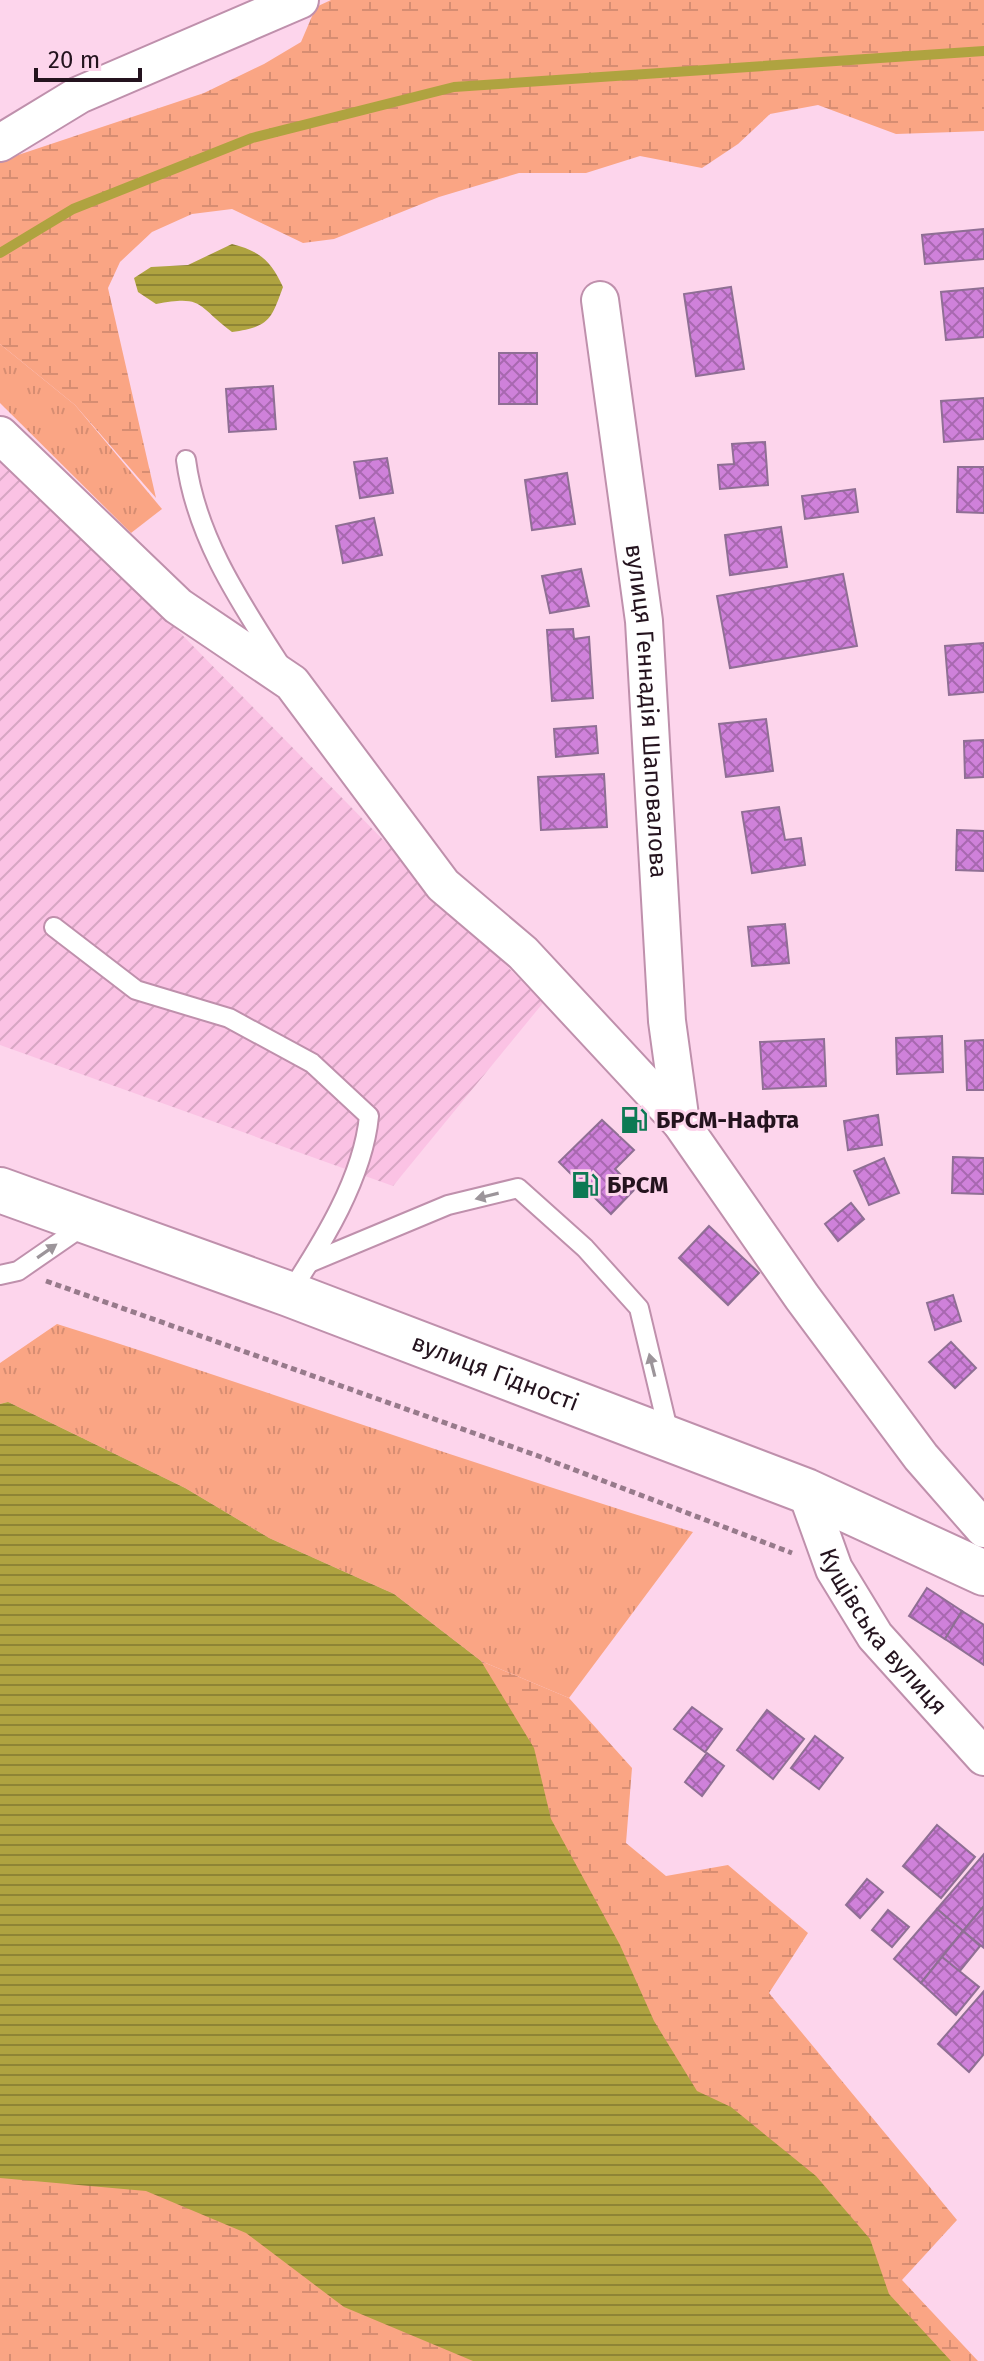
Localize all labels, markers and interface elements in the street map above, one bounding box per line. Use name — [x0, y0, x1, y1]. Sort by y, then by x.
scale bar — [36, 32, 140, 82]
text: 20 m — [48, 46, 100, 74]
street label: вулиця Геннадія Шаповалова — [620, 542, 673, 879]
fuel station icon: БРСМ-Нафта — [619, 1105, 649, 1135]
place label: БРСМ-Нафта — [656, 1106, 799, 1134]
fuel station icon: БРСМ — [570, 1170, 600, 1200]
place label: БРСМ — [607, 1171, 668, 1199]
one-way arrow — [475, 1190, 500, 1203]
one-way arrow — [37, 1244, 58, 1259]
street label: вулиця Гідності — [408, 1328, 583, 1417]
one-way arrow — [646, 1352, 658, 1377]
street label: Кущівська вулиця — [814, 1544, 953, 1720]

